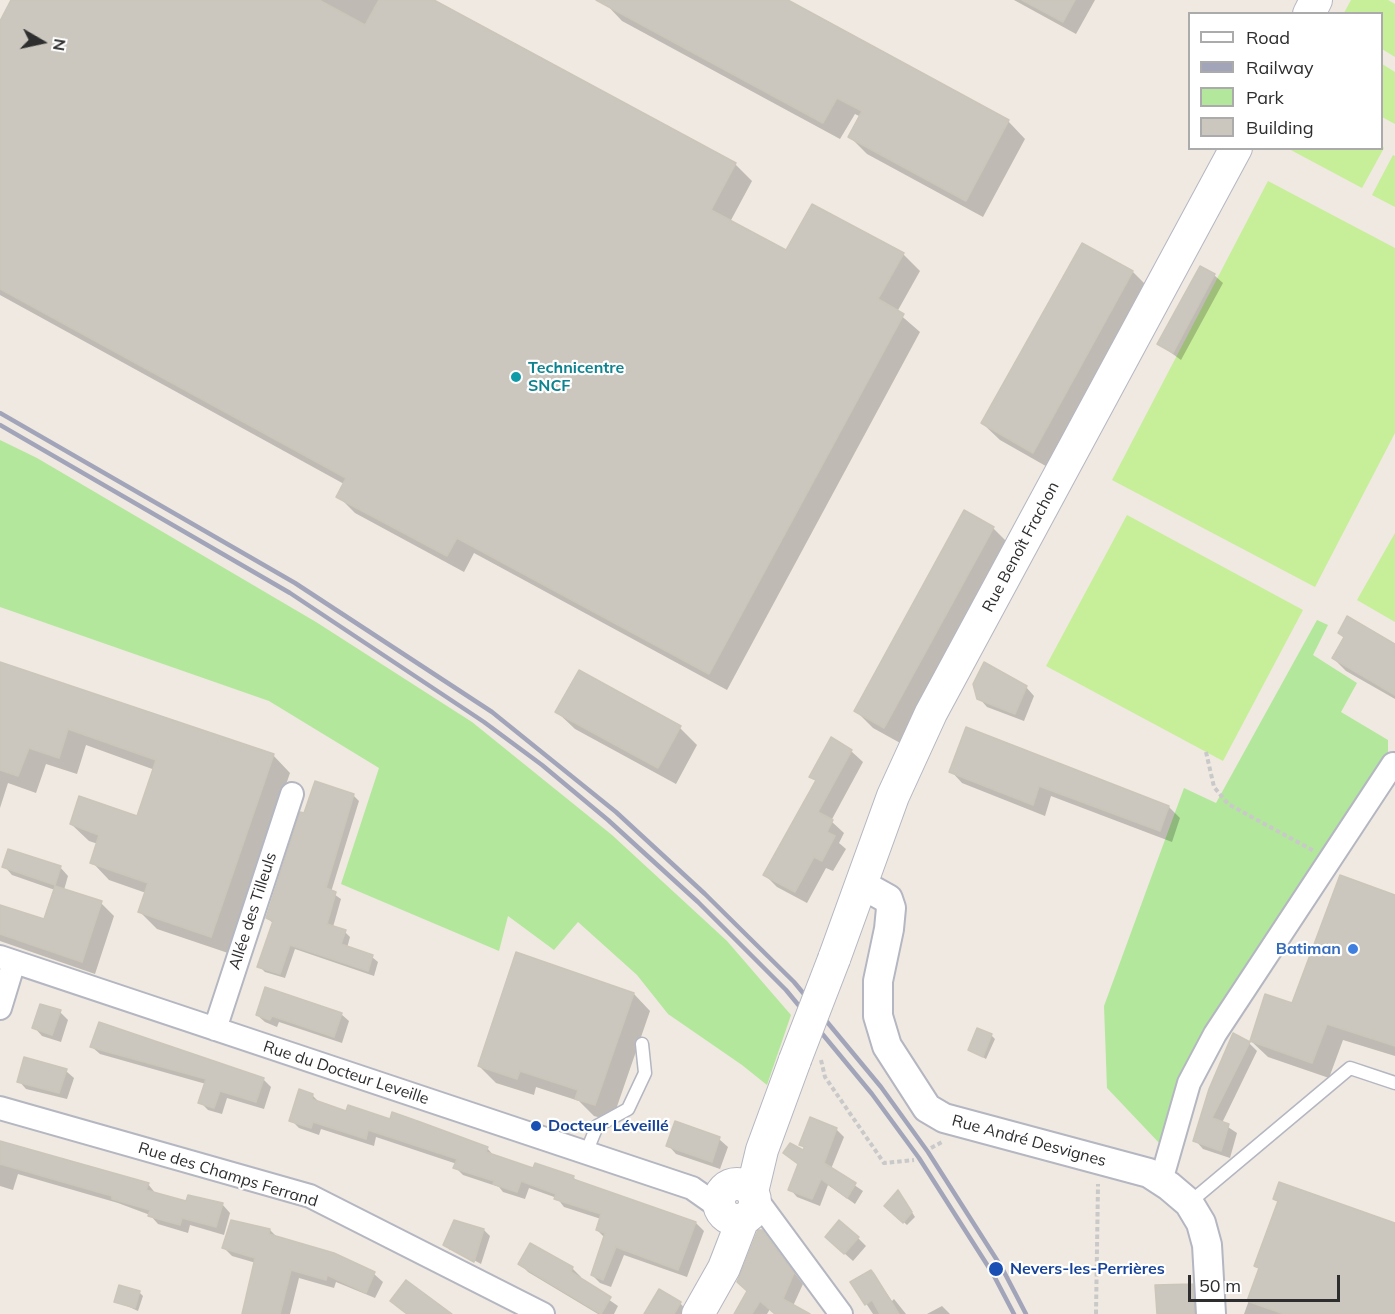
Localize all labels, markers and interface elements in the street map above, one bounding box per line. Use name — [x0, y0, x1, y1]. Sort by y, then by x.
north arrow — [12, 12, 72, 72]
legend — [1188, 12, 1383, 150]
text: Road — [1246, 26, 1290, 49]
text: N — [49, 37, 71, 52]
text: Railway — [1246, 56, 1314, 79]
text: Park — [1246, 86, 1284, 109]
text: Building — [1246, 116, 1314, 139]
place label: Technicentre SNCF — [528, 358, 624, 396]
marker: Technicentre SNCF — [509, 370, 523, 384]
street label: Rue Benoît Frachon — [979, 479, 1063, 615]
street label: Allée des Tilleuls — [225, 850, 281, 972]
place label: Batiman — [1276, 939, 1341, 959]
marker: Batiman — [1346, 942, 1360, 956]
street label: Rue du Docteur Leveille — [261, 1037, 431, 1109]
street label: Rue André Desvignes — [950, 1111, 1108, 1171]
place label: Docteur Léveillé — [548, 1116, 669, 1136]
marker: Docteur Léveillé — [529, 1119, 543, 1133]
street label: Rue des Champs Ferrand — [136, 1139, 320, 1211]
place label: Nevers-les-Perrières — [1010, 1259, 1165, 1279]
marker: Nevers-les-Perrières — [987, 1260, 1005, 1278]
scale bar — [1191, 1263, 1342, 1301]
text: 50 m — [1199, 1274, 1241, 1297]

